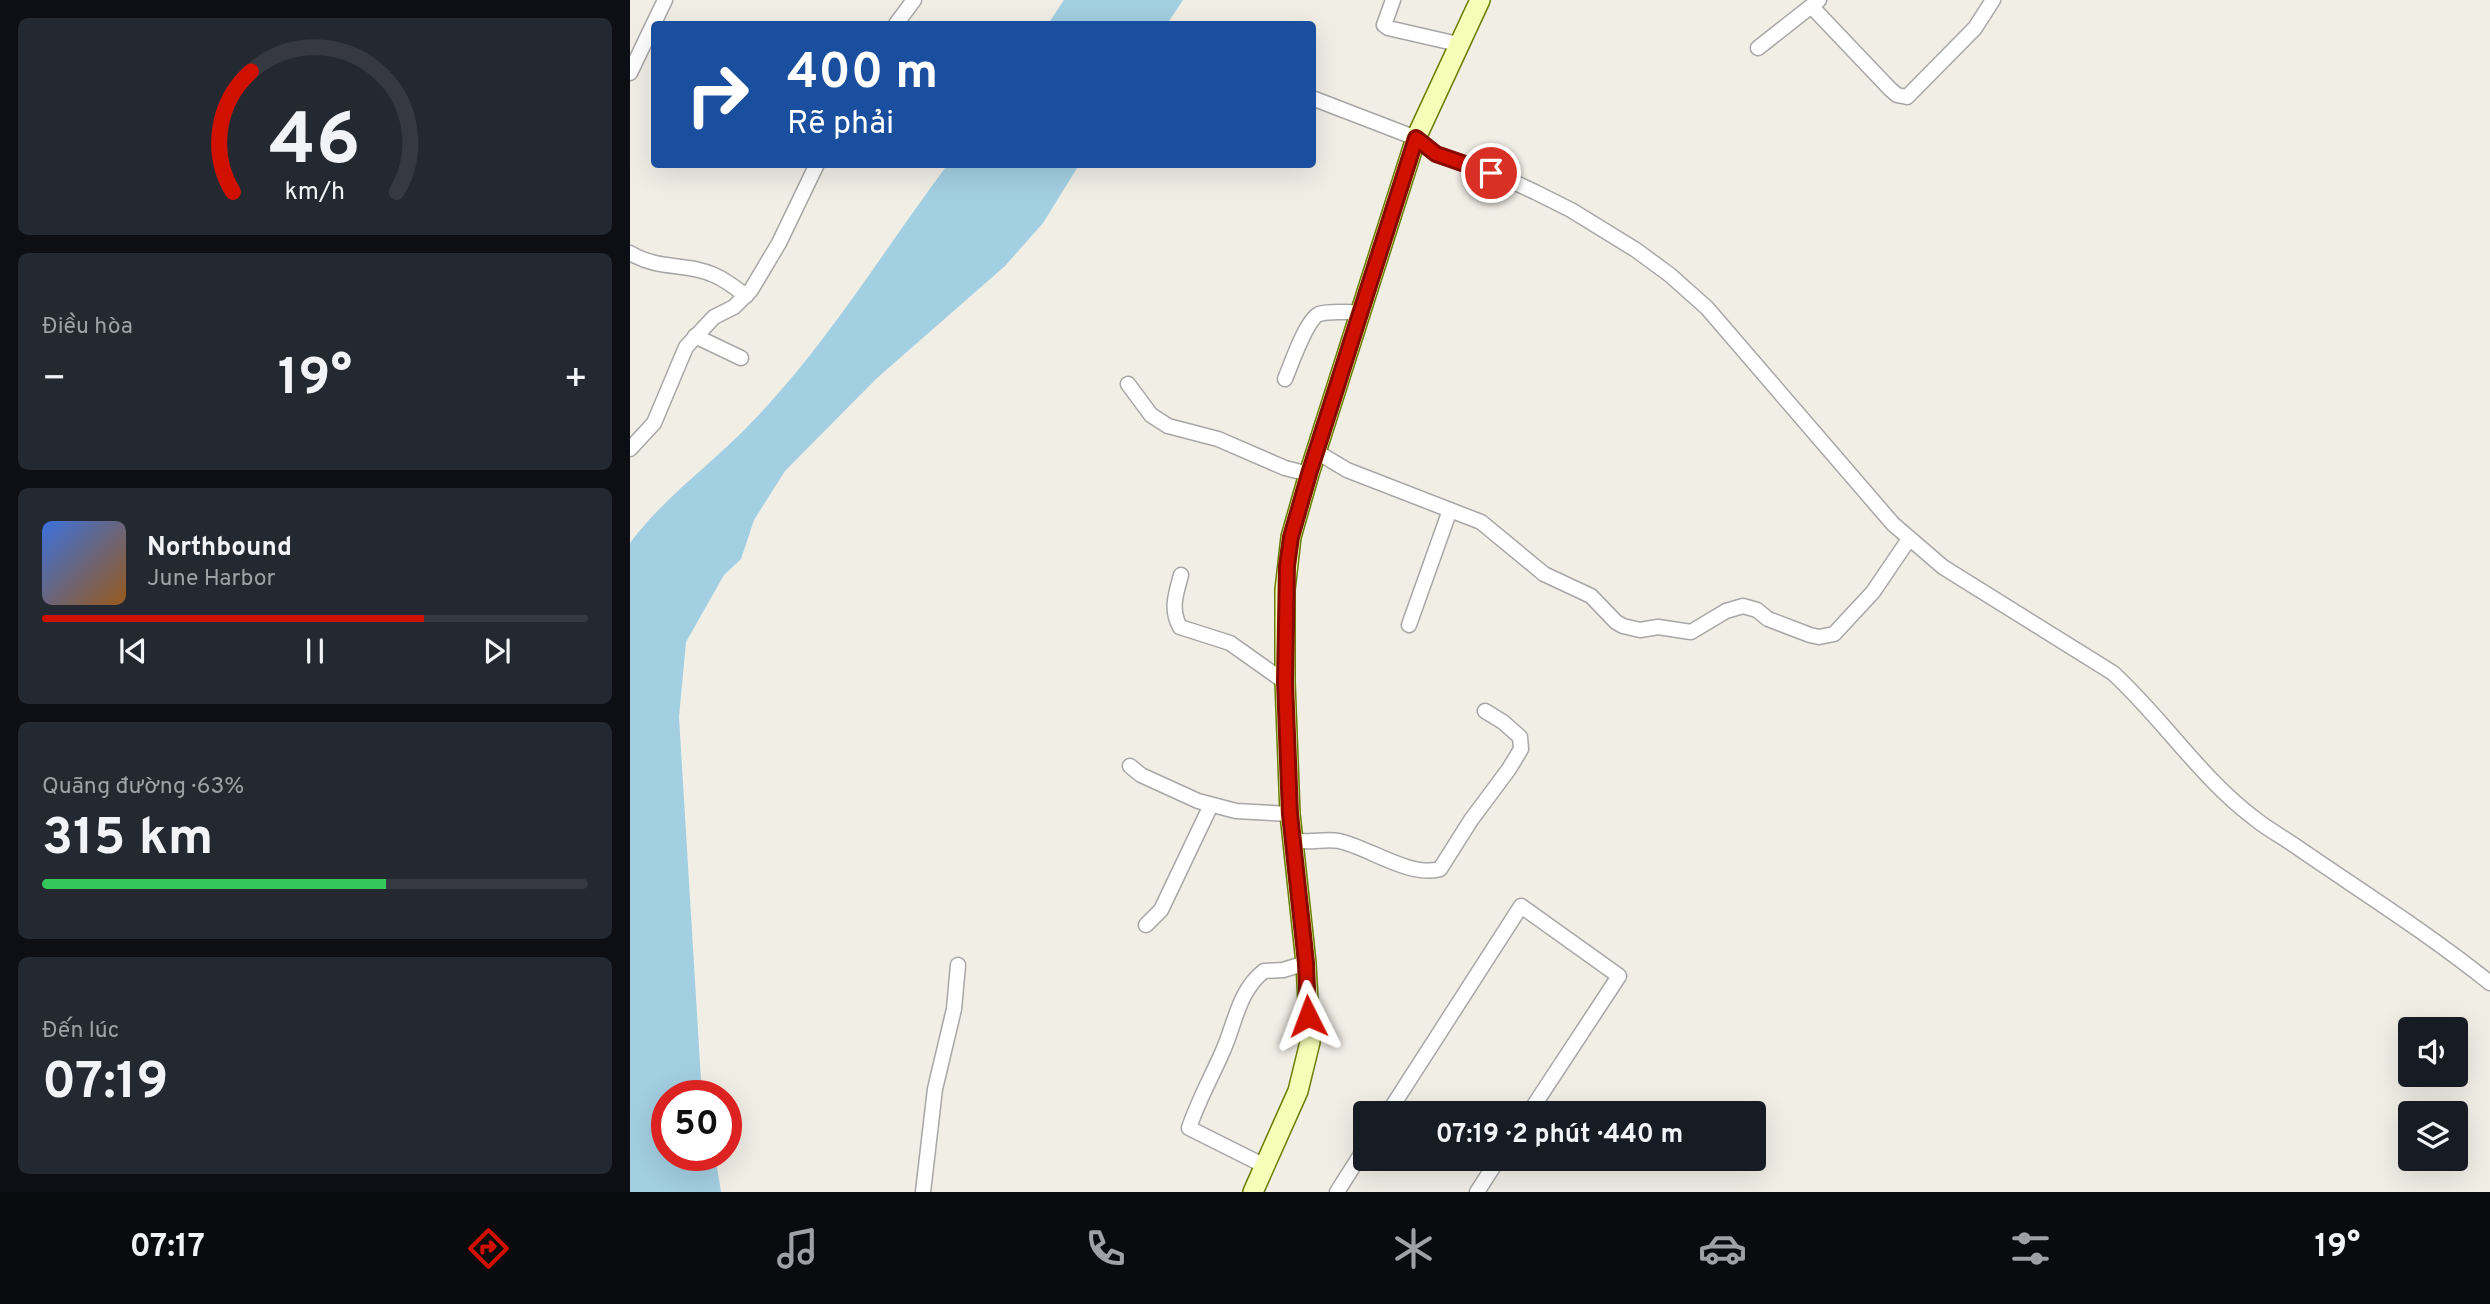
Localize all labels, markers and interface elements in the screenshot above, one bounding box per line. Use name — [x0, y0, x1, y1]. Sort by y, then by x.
text: 400 m — [787, 44, 938, 106]
icon: right — [672, 49, 763, 140]
text: 46 — [269, 99, 361, 191]
text: Rẽ phải — [787, 105, 894, 145]
pin — [1461, 143, 1521, 203]
icon: arrive — [1472, 154, 1510, 192]
text: km/h — [285, 177, 345, 209]
text: Điều hòa — [42, 313, 133, 342]
text: 19° — [278, 347, 352, 413]
text: − — [42, 356, 67, 405]
text: + — [563, 356, 588, 405]
text: Northbound — [147, 532, 292, 565]
text: June Harbor — [147, 565, 275, 594]
icon: previous — [114, 632, 152, 670]
icon: pause — [296, 632, 334, 670]
icon: next — [478, 632, 516, 670]
text: Quãng đường · 63% — [42, 773, 244, 802]
text: 315 km — [42, 807, 213, 873]
position arrow — [1271, 979, 1345, 1053]
text: Đến lúc — [42, 1017, 119, 1046]
map controls — [2398, 1017, 2468, 1171]
button: sound — [2398, 1017, 2468, 1087]
text: 07:19 — [42, 1051, 169, 1117]
speed limit sign: 50 — [651, 1080, 742, 1171]
button: layers — [2398, 1101, 2468, 1171]
text: 07:19 · 2 phút · 440 m — [1436, 1119, 1683, 1152]
icon: directions — [464, 1224, 513, 1273]
icon: music — [773, 1224, 822, 1273]
icon: phone — [1081, 1224, 1130, 1273]
icon: climate — [1389, 1224, 1438, 1273]
icon: car — [1698, 1224, 1747, 1273]
icon: filters — [2006, 1224, 2055, 1273]
text: 07:17 — [130, 1228, 205, 1268]
text: 19° — [2315, 1228, 2360, 1268]

